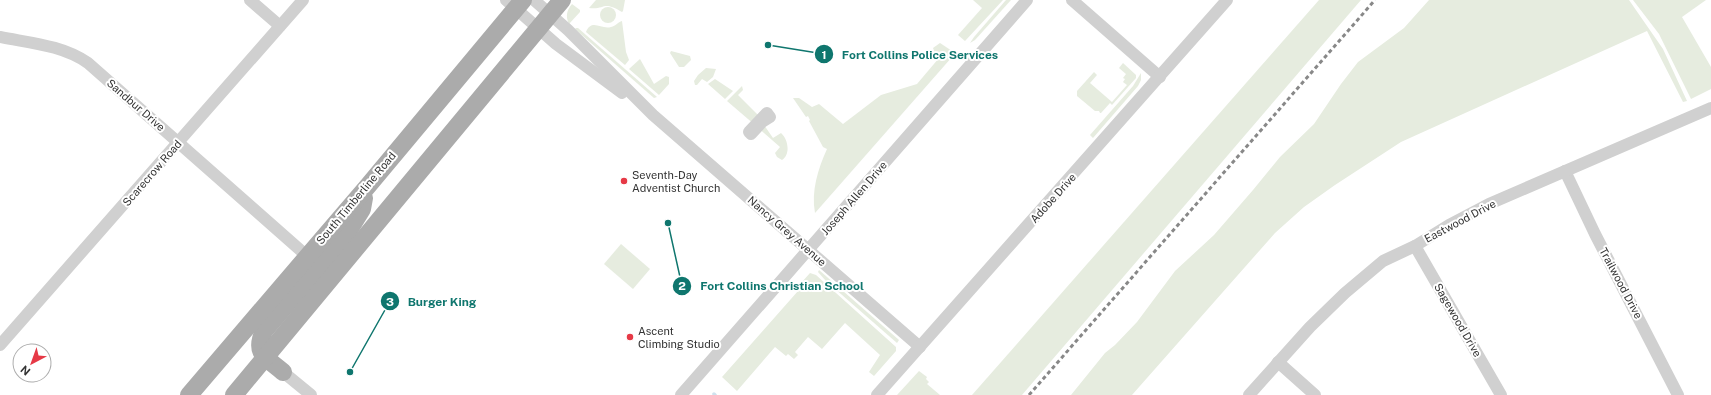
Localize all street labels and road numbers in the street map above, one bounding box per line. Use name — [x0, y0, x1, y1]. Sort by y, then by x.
street label: Sandbur Drive — [105, 77, 167, 133]
street label: Scarecrow Road — [120, 138, 184, 208]
street label: South Timberline Road — [314, 150, 398, 246]
street label: Joseph Allen Drive — [819, 159, 889, 237]
street label: Adobe Drive — [1028, 171, 1078, 225]
street label: Nancy Grey Avenue — [745, 194, 829, 268]
street label: Eastwood Drive — [1422, 197, 1498, 245]
street label: Trailwood Drive — [1597, 245, 1645, 321]
street label: Sagewood Drive — [1432, 281, 1484, 359]

